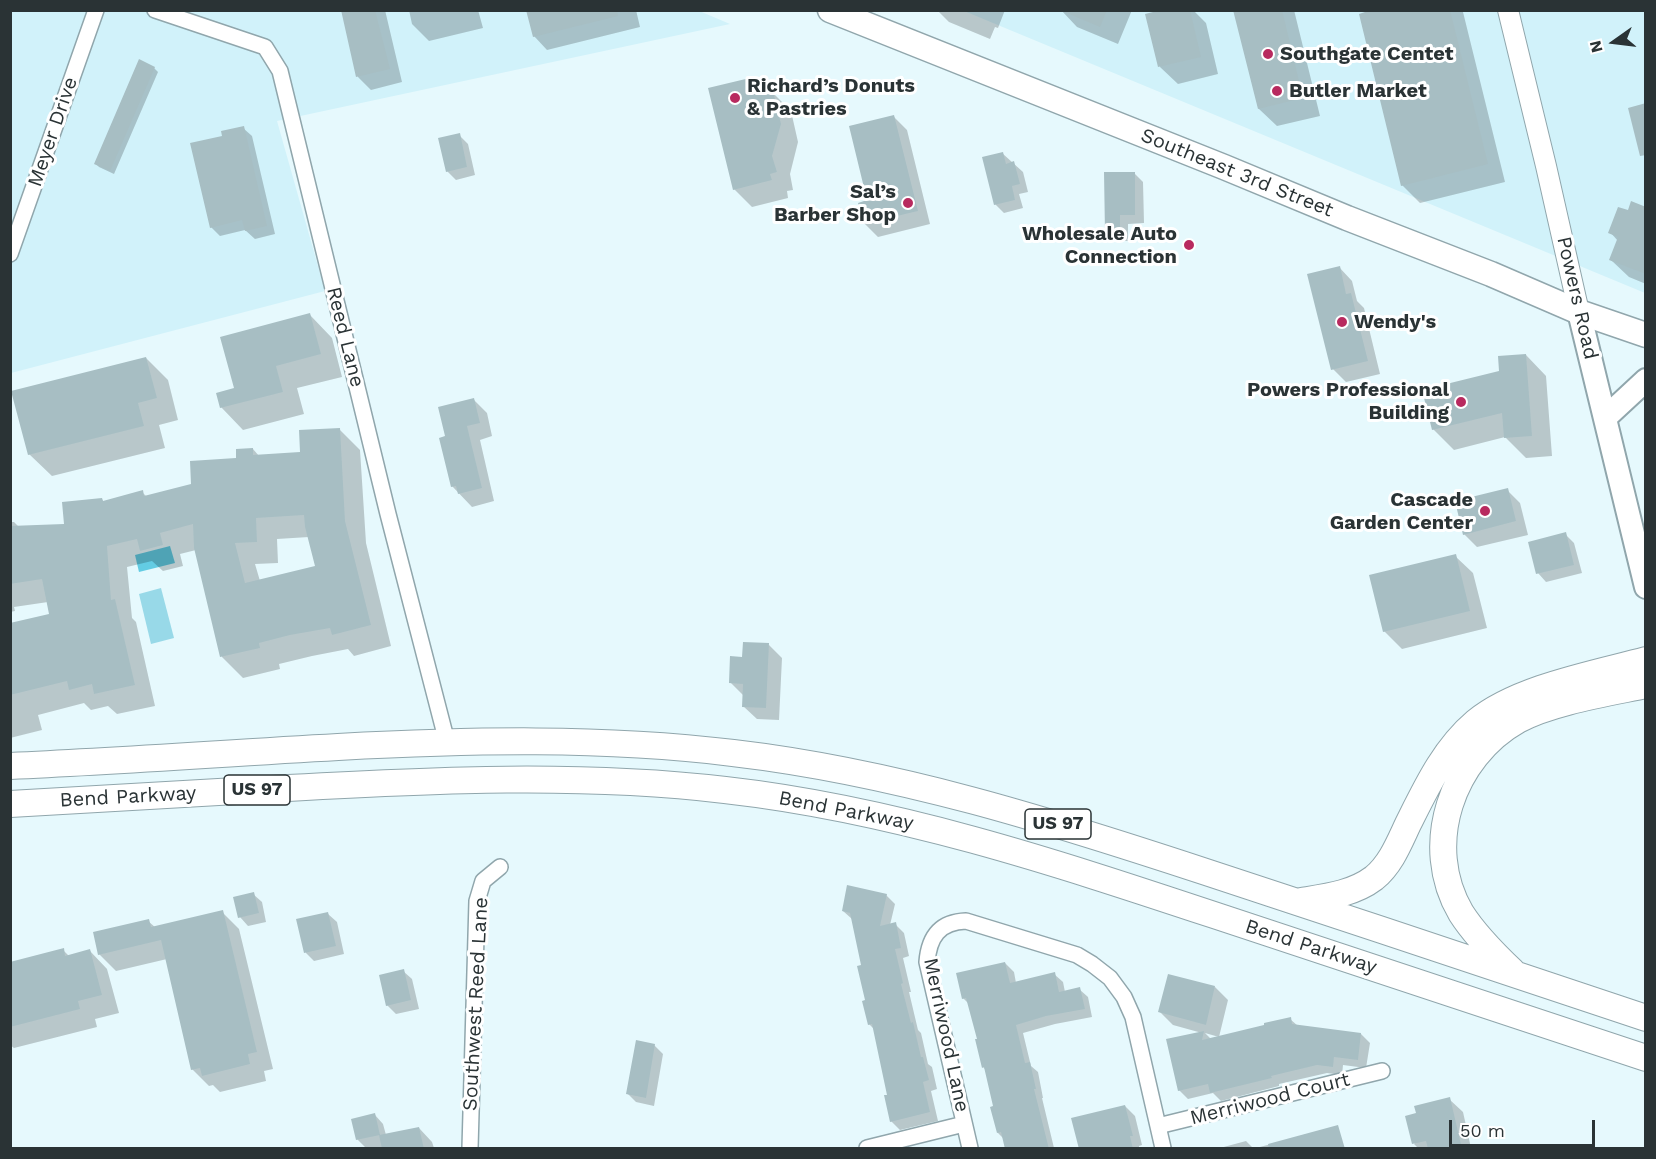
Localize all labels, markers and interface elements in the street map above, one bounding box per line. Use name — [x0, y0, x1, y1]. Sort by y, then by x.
north arrow — [1584, 12, 1644, 72]
text: N — [1585, 38, 1607, 55]
place label: Southgate Centet — [1280, 42, 1454, 66]
marker: Southgate Centet — [1261, 47, 1275, 61]
street label: Meyer Drive — [23, 74, 83, 190]
place label: Richard’s Donuts & Pastries — [747, 74, 915, 121]
place label: Butler Market — [1289, 79, 1427, 103]
marker: Butler Market — [1270, 84, 1284, 98]
marker: Richard’s Donuts & Pastries — [728, 91, 742, 105]
street label: Southeast 3rd Street — [1137, 123, 1337, 223]
place label: Sal’s Barber Shop — [774, 180, 896, 227]
marker: Sal’s Barber Shop — [901, 196, 915, 210]
place label: Wholesale Auto Connection — [1022, 222, 1177, 269]
street label: Powers Road — [1551, 234, 1603, 362]
marker: Wholesale Auto Connection — [1182, 238, 1196, 252]
street label: Reed Lane — [321, 284, 369, 390]
place label: Wendy's — [1354, 310, 1436, 334]
marker: Wendy's — [1335, 315, 1349, 329]
place label: Powers Professional Building — [1247, 378, 1449, 425]
marker: Powers Professional Building — [1454, 395, 1468, 409]
place label: Cascade Garden Center — [1330, 488, 1473, 535]
marker: Cascade Garden Center — [1478, 504, 1492, 518]
road number: US 97 — [224, 775, 290, 805]
street label: Bend Parkway — [59, 781, 197, 813]
street label: Bend Parkway — [777, 786, 915, 836]
road number: US 97 — [1025, 809, 1091, 839]
street label: Southwest Reed Lane — [458, 896, 494, 1112]
street label: Bend Parkway — [1242, 914, 1380, 980]
street label: Merriwood Lane — [918, 956, 974, 1114]
street label: Merriwood Court — [1188, 1068, 1352, 1130]
scale bar — [1452, 1108, 1598, 1146]
text: 50 m — [1460, 1120, 1505, 1141]

